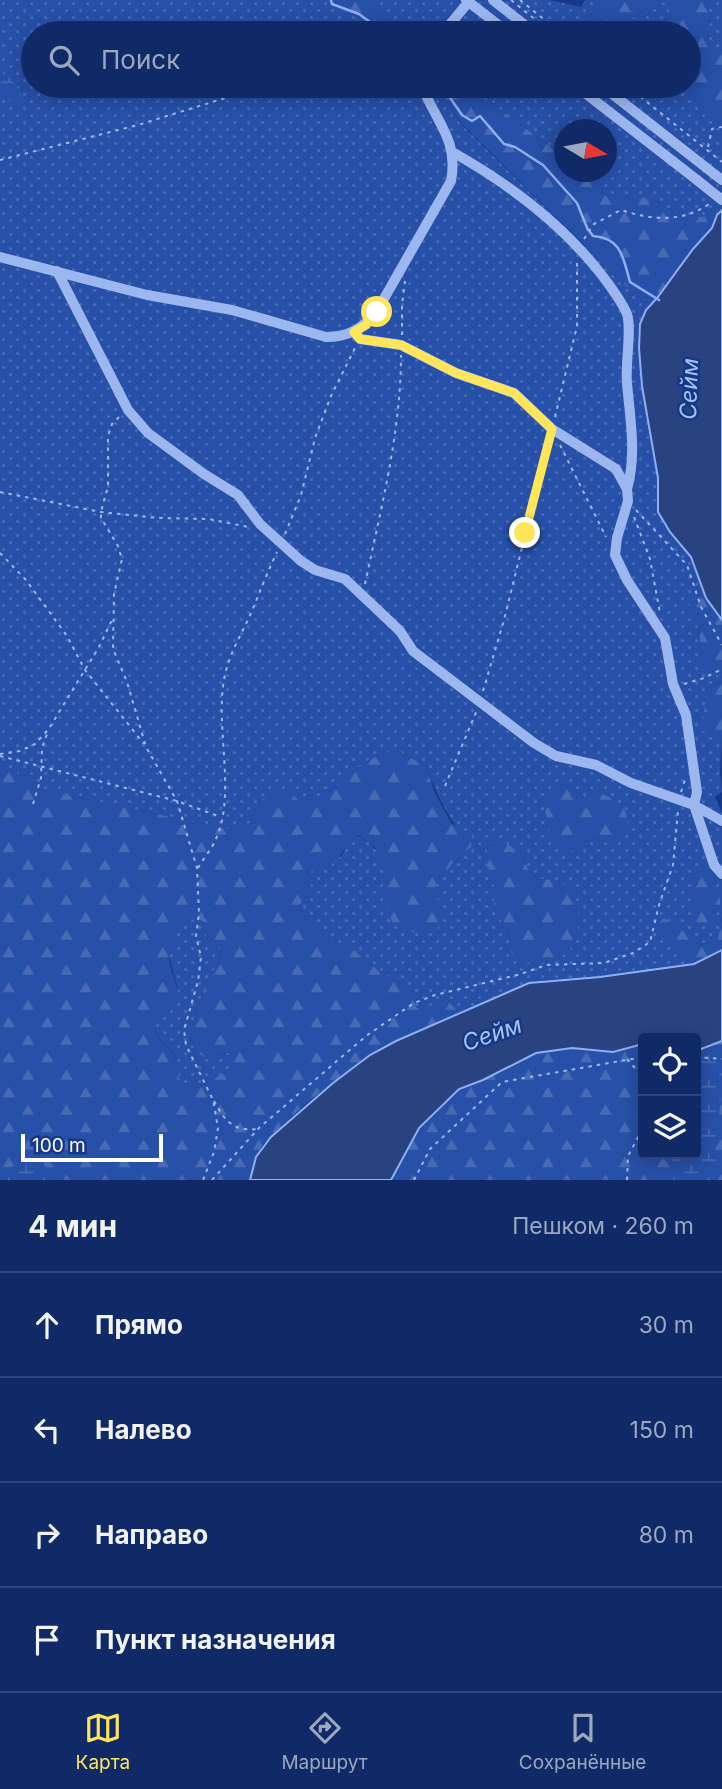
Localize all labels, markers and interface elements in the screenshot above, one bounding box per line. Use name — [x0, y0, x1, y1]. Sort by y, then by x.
search box — [21, 21, 701, 98]
icon: search — [45, 41, 83, 79]
text: Поиск — [101, 44, 180, 75]
north arrow — [554, 119, 617, 182]
route start — [361, 296, 392, 327]
water label: Сейм — [674, 358, 704, 420]
route end — [509, 517, 540, 548]
water label: Сейм — [458, 1011, 526, 1057]
map controls — [638, 1033, 701, 1159]
button: locate — [638, 1033, 701, 1096]
button: layers — [638, 1096, 701, 1159]
scale bar — [21, 1131, 163, 1163]
text: 100 m — [32, 1134, 86, 1157]
text: 4 мин — [28, 1208, 117, 1244]
text: Пешком · 260 m — [512, 1212, 694, 1240]
icon: ahead — [28, 1306, 66, 1344]
text: Прямо — [95, 1309, 183, 1340]
text: 30 m — [639, 1311, 694, 1339]
icon: left — [28, 1411, 66, 1449]
text: Налево — [95, 1414, 192, 1445]
text: 150 m — [630, 1416, 694, 1444]
icon: right — [28, 1516, 66, 1554]
text: Направо — [95, 1519, 208, 1550]
text: 80 m — [639, 1521, 694, 1549]
icon: arrive — [28, 1621, 66, 1659]
text: Пункт назначения — [95, 1624, 336, 1655]
tab: Карта — [76, 1709, 130, 1774]
tab: Маршрут — [281, 1709, 368, 1774]
tab: Сохранённые — [519, 1709, 646, 1774]

